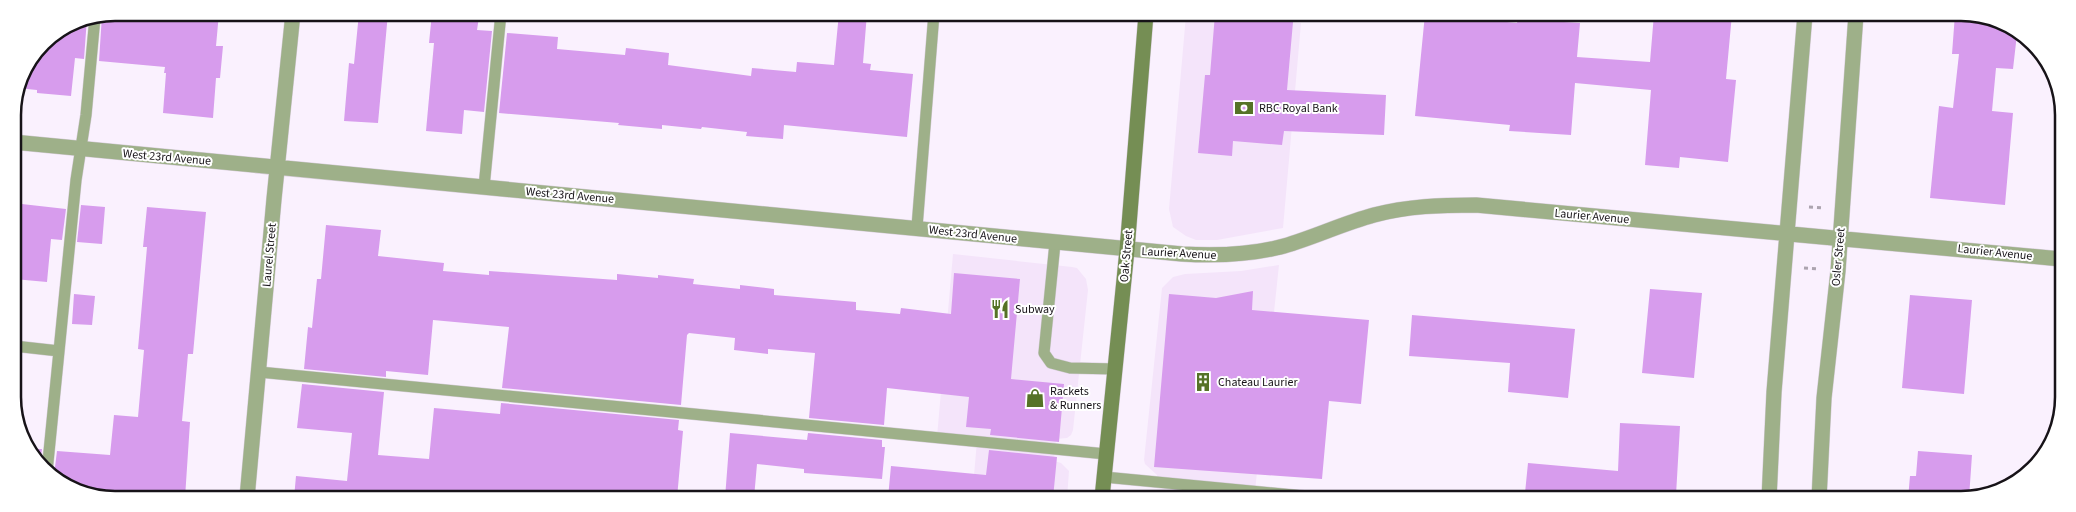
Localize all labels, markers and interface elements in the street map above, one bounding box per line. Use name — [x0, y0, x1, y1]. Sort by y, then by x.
bank icon: RBC Royal Bank — [1233, 97, 1255, 119]
place label: RBC Royal Bank — [1259, 100, 1338, 117]
street label: West 23rd Avenue — [122, 145, 212, 170]
street label: West 23rd Avenue — [525, 183, 615, 208]
street label: Laurier Avenue — [1554, 205, 1630, 228]
street label: West 23rd Avenue — [928, 221, 1018, 248]
street label: Laurel Street — [258, 222, 281, 288]
street label: Osler Street — [1827, 227, 1850, 287]
street label: Oak Street — [1116, 229, 1137, 283]
street label: Laurier Avenue — [1957, 240, 2033, 265]
street label: Laurier Avenue — [1141, 243, 1217, 264]
restaurant icon: Subway — [989, 298, 1011, 320]
place label: Subway — [1015, 301, 1055, 318]
building icon: Chateau Laurier — [1192, 371, 1214, 393]
place label: Chateau Laurier — [1218, 374, 1298, 391]
place label: Rackets & Runners — [1050, 383, 1101, 414]
shop icon: Rackets & Runners — [1024, 387, 1046, 409]

